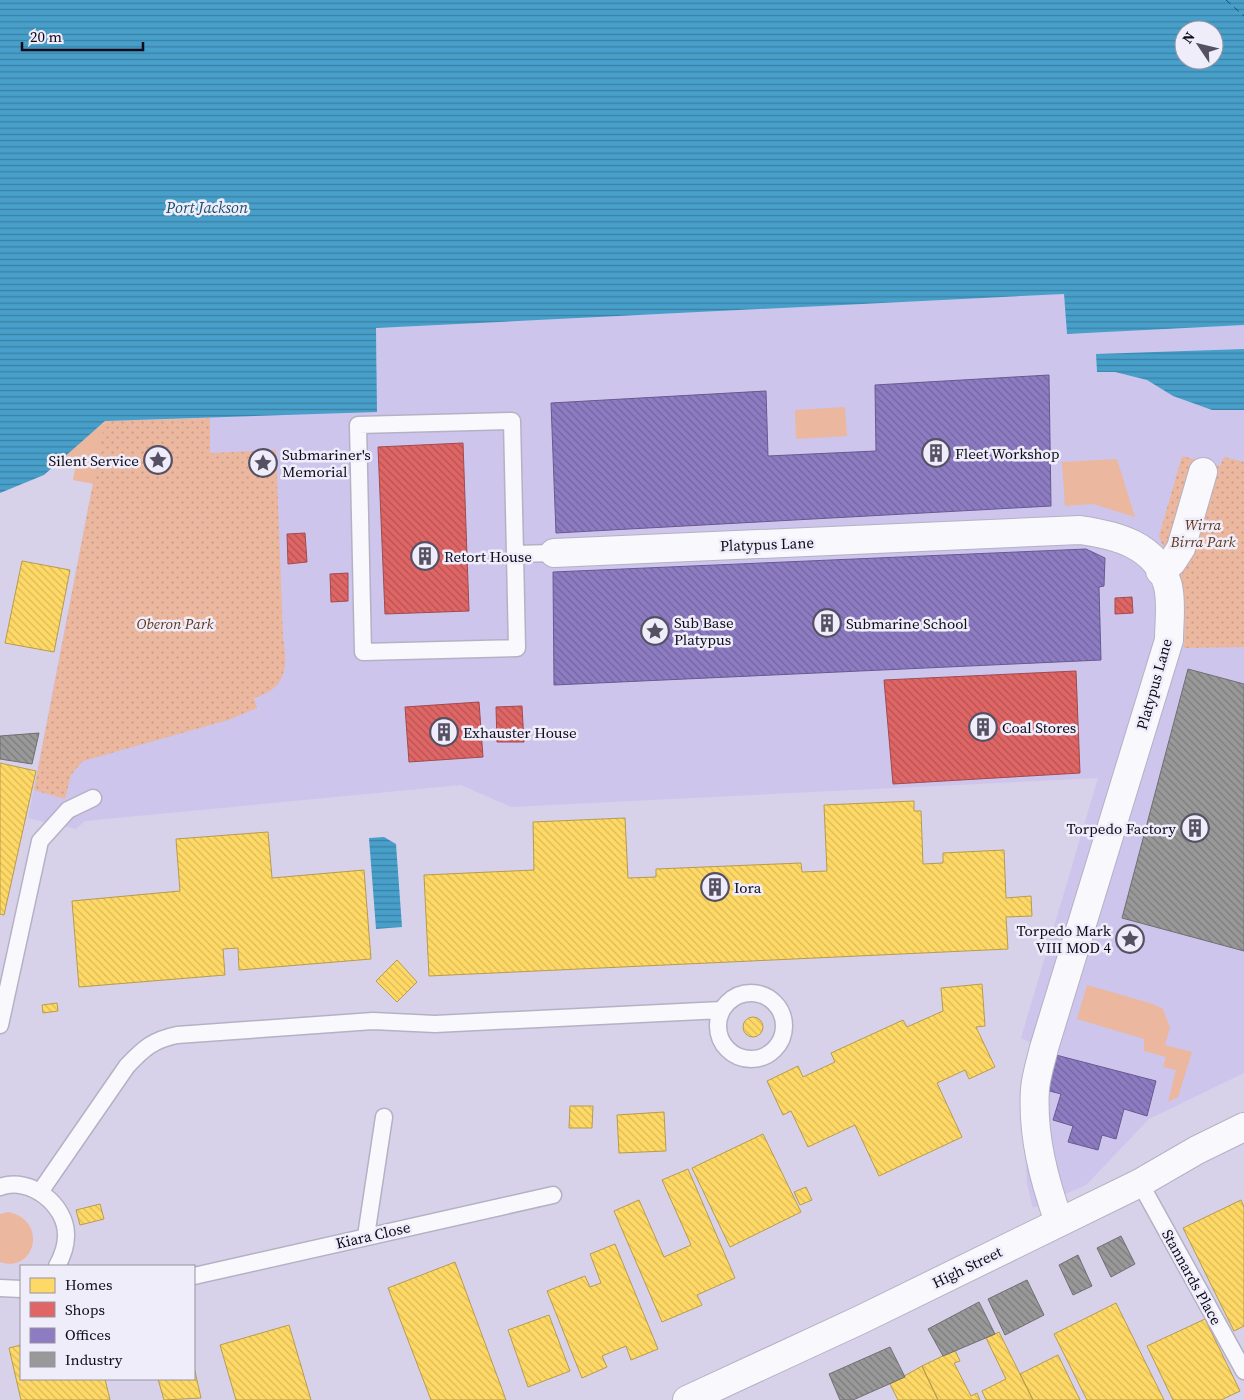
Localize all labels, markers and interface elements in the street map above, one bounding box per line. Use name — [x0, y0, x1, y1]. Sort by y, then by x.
scale bar — [22, 20, 144, 52]
north arrow — [1174, 20, 1224, 70]
text: 20 m — [30, 26, 62, 47]
text: N — [1177, 28, 1199, 47]
water label: Port Jackson — [165, 196, 248, 218]
building icon: Fleet Workshop — [921, 438, 951, 468]
place label: Fleet Workshop — [955, 443, 1060, 464]
place label: Submariner's Memorial — [282, 444, 371, 482]
place icon: Silent Service — [143, 445, 173, 475]
place icon: Submariner's Memorial — [248, 448, 278, 478]
place label: Silent Service — [49, 450, 139, 471]
park label: Wirra Birra Park — [1169, 514, 1236, 552]
street label: Platypus Lane — [720, 532, 815, 556]
building icon: Retort House — [410, 541, 440, 571]
place label: Retort House — [444, 546, 532, 567]
building icon: Submarine School — [812, 608, 842, 638]
place label: Sub Base Platypus — [674, 612, 734, 650]
park label: Oberon Park — [136, 613, 215, 634]
place label: Submarine School — [846, 613, 968, 634]
place icon: Sub Base Platypus — [640, 616, 670, 646]
street label: Platypus Lane — [1131, 636, 1177, 732]
building icon: Coal Stores — [968, 712, 998, 742]
building icon: Exhauster House — [429, 717, 459, 747]
place label: Coal Stores — [1002, 717, 1076, 738]
place label: Exhauster House — [463, 722, 577, 743]
building icon: Torpedo Factory — [1180, 813, 1210, 843]
place label: Torpedo Factory — [1066, 818, 1176, 839]
building icon: Iora — [700, 872, 730, 902]
place label: Iora — [734, 877, 762, 898]
place label: Torpedo Mark VIII MOD 4 — [1017, 920, 1112, 958]
place icon: Torpedo Mark VIII MOD 4 — [1115, 924, 1145, 954]
street label: Kiara Close — [334, 1216, 413, 1254]
street label: Stannards Place — [1157, 1225, 1227, 1329]
street label: High Street — [929, 1241, 1006, 1293]
legend — [20, 1265, 195, 1380]
text: Homes — [65, 1274, 112, 1295]
text: Shops — [65, 1299, 105, 1320]
text: Offices — [65, 1324, 111, 1345]
text: Industry — [65, 1349, 123, 1370]

